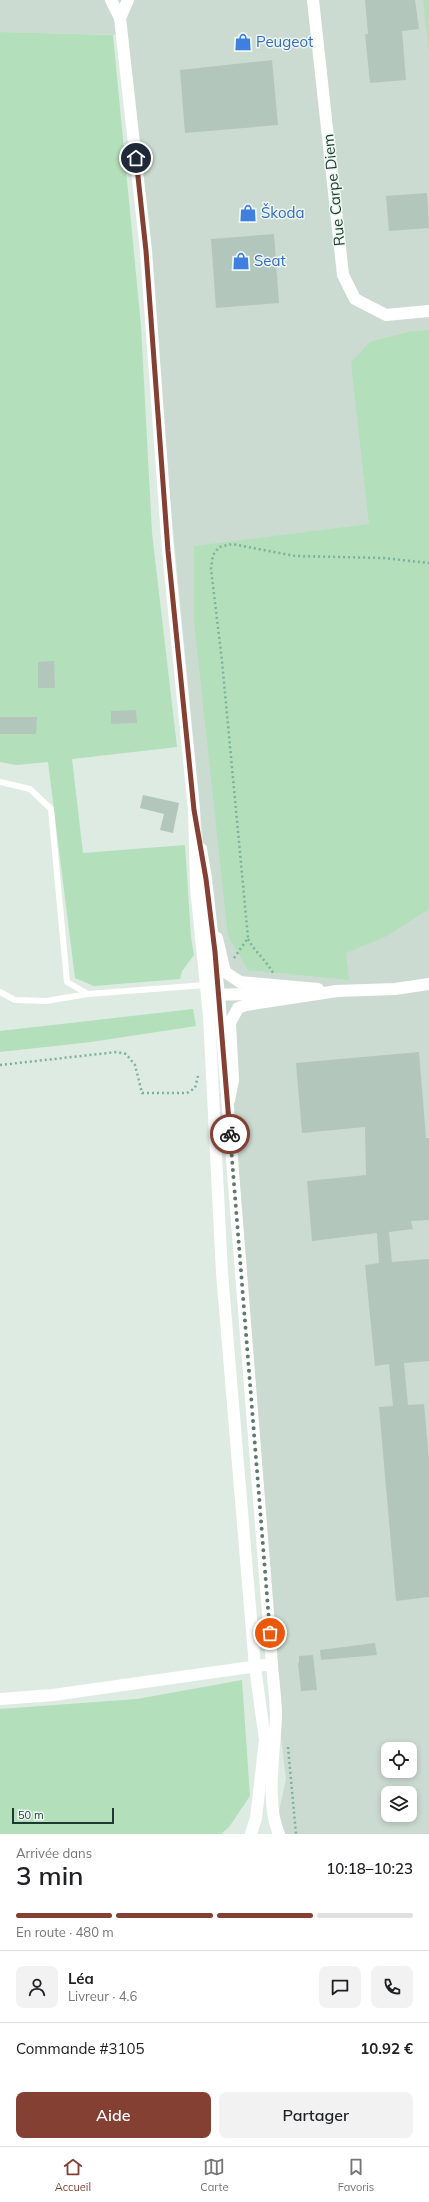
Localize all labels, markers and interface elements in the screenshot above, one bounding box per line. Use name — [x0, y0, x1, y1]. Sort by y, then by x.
shop icon: Peugeot — [233, 32, 253, 52]
place label: Peugeot — [256, 32, 313, 51]
street label: Rue Carpe Diem — [318, 133, 349, 247]
pin — [119, 141, 153, 175]
icon: home — [125, 147, 147, 169]
shop icon: Škoda — [238, 203, 258, 223]
place label: Škoda — [261, 203, 304, 222]
shop icon: Seat — [231, 251, 251, 271]
place label: Seat — [254, 251, 286, 270]
courier — [210, 1114, 250, 1154]
icon: bike — [219, 1123, 241, 1145]
pin — [253, 1616, 287, 1650]
icon: bag — [259, 1622, 281, 1644]
map controls — [381, 1742, 417, 1822]
button: locate — [381, 1742, 417, 1778]
button: layers — [381, 1786, 417, 1822]
scale bar — [12, 1806, 114, 1825]
text: 50 m — [18, 1808, 44, 1822]
text: Arrivée dans — [16, 1845, 92, 1861]
text: 3 min — [16, 1859, 84, 1892]
text: 10:18–10:23 — [326, 1859, 413, 1878]
text: En route · 480 m — [16, 1924, 114, 1940]
button: person — [16, 1966, 58, 2008]
button: chat — [319, 1966, 361, 2008]
button: phone — [371, 1966, 413, 2008]
text: Léa — [68, 1969, 94, 1988]
text: Livreur · 4.6 — [68, 1988, 137, 2004]
text: Commande #3105 — [16, 2039, 145, 2058]
text: 10.92 € — [360, 2039, 413, 2058]
button: Aide — [16, 2092, 211, 2138]
button: Partager — [219, 2092, 413, 2138]
tab: Accueil — [55, 2156, 91, 2194]
tab: Carte — [200, 2156, 228, 2194]
tab: Favoris — [338, 2156, 374, 2194]

